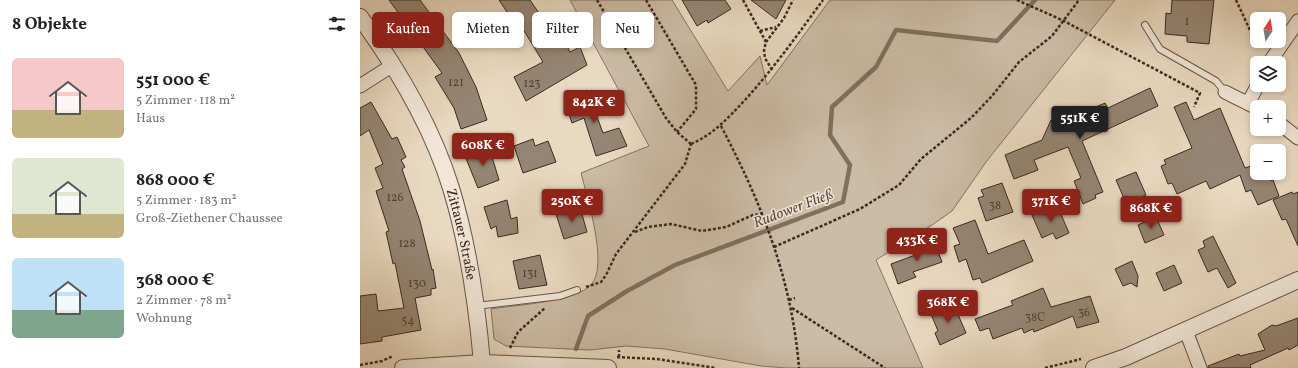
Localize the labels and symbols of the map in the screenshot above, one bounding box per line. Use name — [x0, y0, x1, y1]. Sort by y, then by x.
north arrow — [1250, 12, 1286, 48]
house number: 1 — [1185, 14, 1189, 30]
house number: 121 — [448, 75, 464, 91]
house number: 123 — [524, 76, 540, 92]
pin: 842K € — [561, 90, 627, 124]
pin: 551K € — [1047, 106, 1113, 140]
pin: 608K € — [450, 133, 516, 167]
water label: Rudower Fließ — [750, 184, 837, 234]
street label: Zittauer Straße — [441, 186, 480, 282]
pin: 250K € — [539, 189, 605, 223]
pin: 371K € — [1018, 189, 1084, 223]
house number: 126 — [386, 190, 404, 206]
pin: 868K € — [1118, 196, 1184, 230]
house number: 38 — [989, 198, 1001, 214]
pin: 433K € — [884, 228, 950, 262]
house number: 128 — [398, 236, 416, 252]
house number: 131 — [522, 266, 538, 282]
house number: 130 — [408, 276, 426, 292]
pin: 368K € — [915, 290, 981, 324]
house number: 36 — [1078, 305, 1090, 321]
house number: 38C — [1025, 310, 1045, 326]
house number: 54 — [402, 313, 414, 329]

